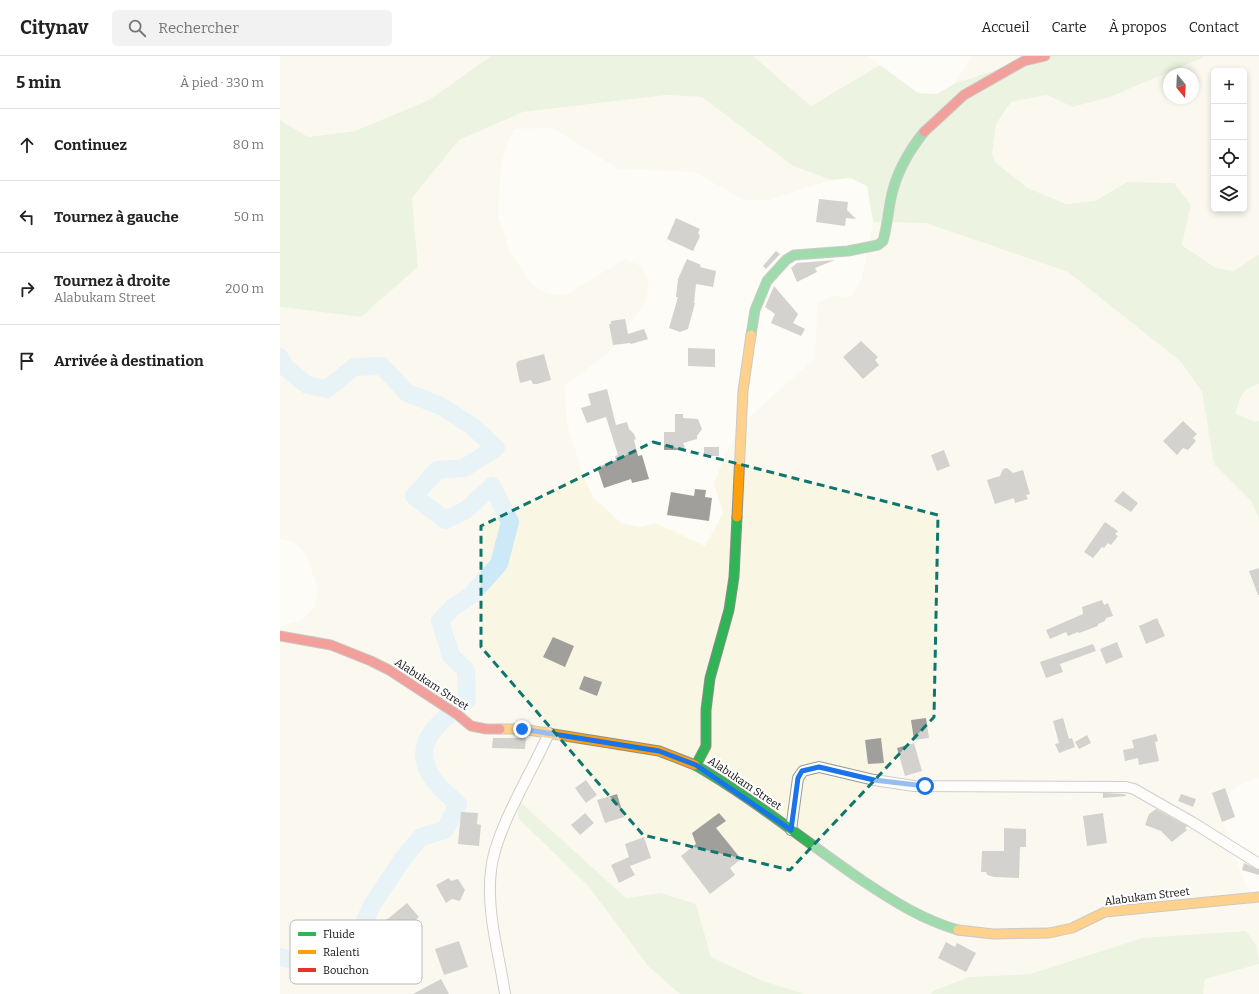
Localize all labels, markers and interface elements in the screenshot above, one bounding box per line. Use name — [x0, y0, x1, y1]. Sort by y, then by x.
search box — [112, 10, 392, 46]
text: Citynav — [20, 16, 88, 39]
icon: search — [126, 17, 148, 39]
text: Rechercher — [158, 19, 239, 37]
text: Accueil — [982, 19, 1030, 36]
text: Carte — [1052, 19, 1087, 36]
text: À propos — [1109, 19, 1167, 36]
text: Contact — [1189, 19, 1239, 36]
north arrow — [1163, 68, 1199, 104]
map controls — [1211, 68, 1247, 212]
button: + — [1211, 68, 1247, 104]
text: 5 min — [16, 72, 61, 93]
text: À pied · 330 m — [180, 75, 264, 90]
button: − — [1211, 104, 1247, 140]
icon: ahead — [16, 134, 38, 156]
text: Continuez — [54, 136, 127, 154]
text: 80 m — [233, 137, 264, 152]
button: locate — [1211, 140, 1247, 176]
button: layers — [1211, 176, 1247, 212]
icon: left — [16, 206, 38, 228]
text: Tournez à gauche — [54, 208, 179, 226]
text: 50 m — [234, 209, 264, 224]
text: Tournez à droite — [54, 272, 170, 290]
icon: right — [16, 278, 38, 300]
text: 200 m — [225, 281, 264, 296]
text: Alabukam Street — [54, 290, 155, 305]
icon: arrive — [16, 350, 38, 372]
text: Arrivée à destination — [54, 352, 204, 370]
street label: Alabukam Street — [392, 656, 471, 713]
route end — [513, 720, 531, 738]
street label: Alabukam Street — [706, 754, 784, 813]
route start — [916, 777, 934, 795]
street label: Alabukam Street — [1104, 885, 1190, 908]
legend — [290, 920, 422, 984]
text: Fluide — [323, 928, 355, 941]
text: Ralenti — [323, 946, 360, 959]
text: Bouchon — [323, 964, 369, 977]

